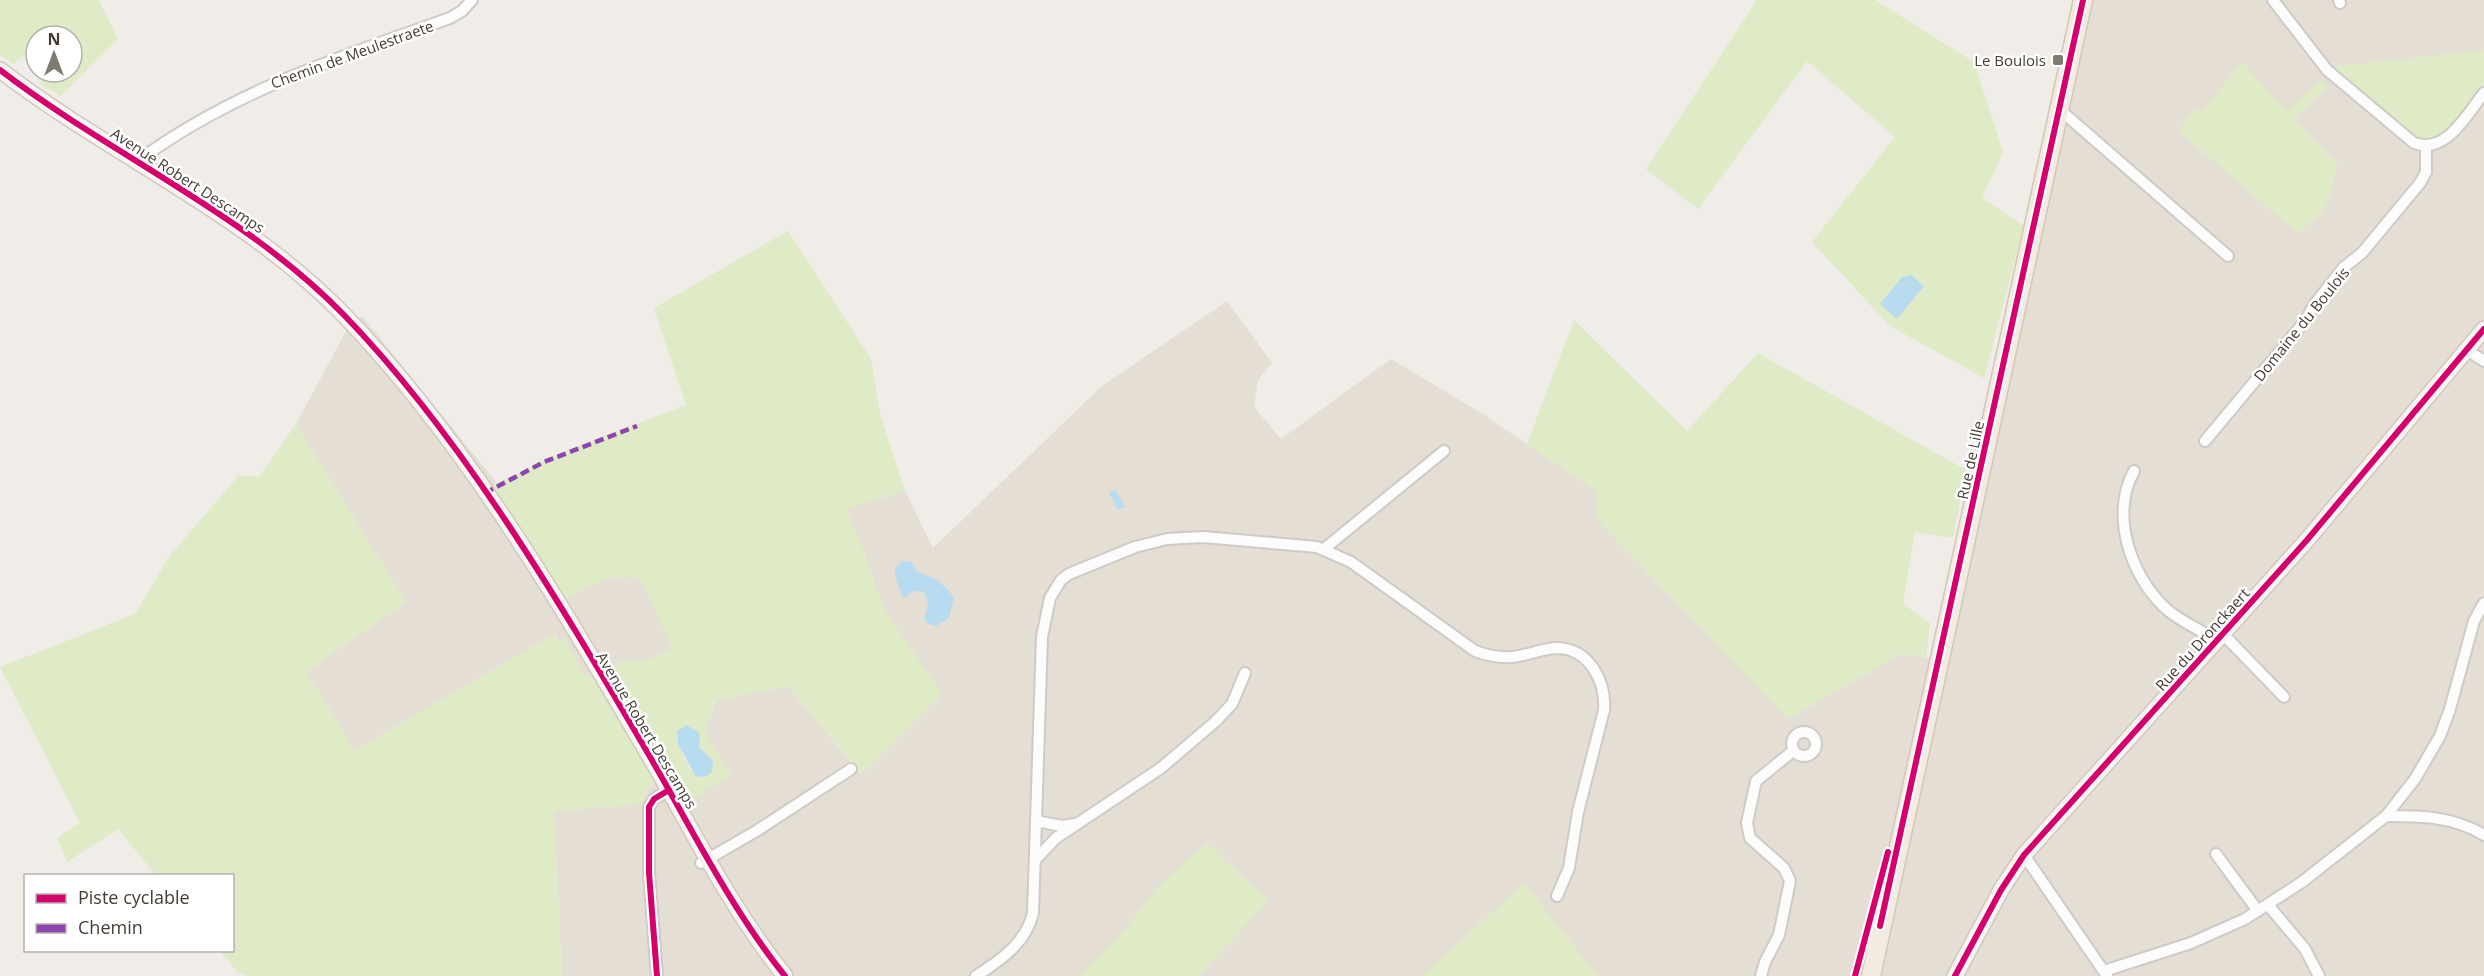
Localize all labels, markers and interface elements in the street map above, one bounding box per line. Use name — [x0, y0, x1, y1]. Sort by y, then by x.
street label: Chemin de Meulestraete — [268, 15, 436, 93]
north arrow — [24, 24, 84, 84]
text: N — [47, 28, 61, 50]
place label: Le Boulois — [1974, 50, 2046, 70]
marker: Le Boulois — [2051, 53, 2065, 67]
street label: Avenue Robert Descamps — [107, 123, 269, 237]
street label: Domaine du Boulois — [2249, 263, 2353, 385]
street label: Rue de Lille — [1952, 419, 1988, 501]
street label: Rue du Dronckaert — [2151, 583, 2253, 695]
street label: Avenue Robert Descamps — [592, 648, 702, 812]
legend — [24, 874, 234, 952]
text: Piste cyclable — [78, 885, 190, 909]
text: Chemin — [78, 915, 143, 939]

